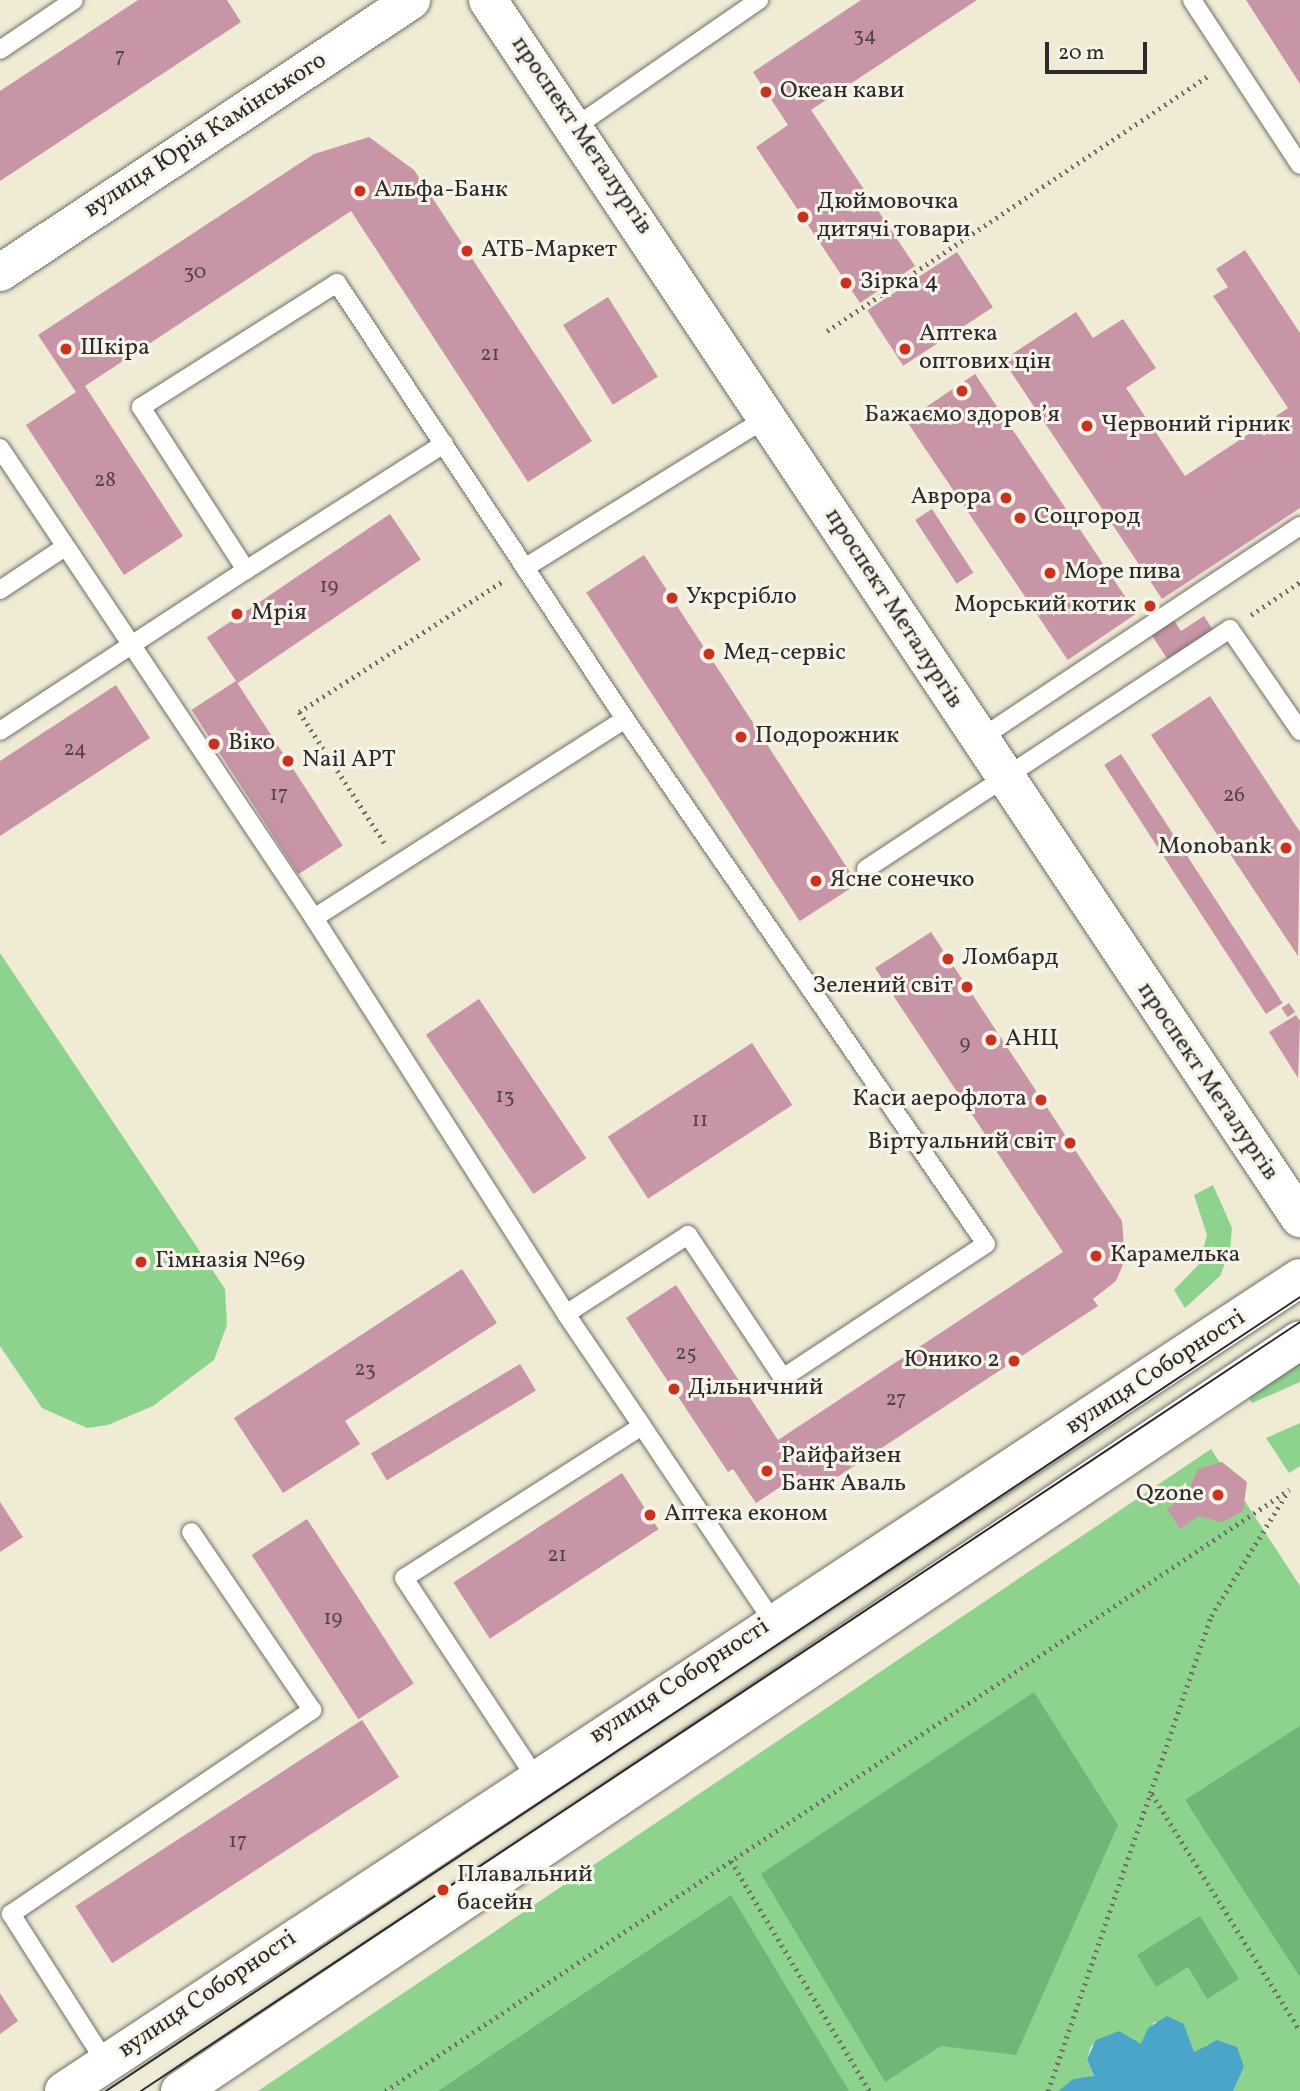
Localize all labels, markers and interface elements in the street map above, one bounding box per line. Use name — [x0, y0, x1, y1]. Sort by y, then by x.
house number: 34 — [853, 23, 877, 49]
scale bar — [1048, 28, 1150, 72]
street label: проспект Металургів — [504, 31, 658, 241]
text: 20 m — [1058, 39, 1104, 68]
house number: 7 — [115, 44, 125, 70]
street label: вулиця Юрія Камінського — [79, 47, 333, 225]
place label: Океан кави — [780, 78, 904, 106]
marker: Океан кави — [758, 84, 774, 100]
place label: Альфа-Банк — [374, 177, 508, 205]
marker: Альфа-Банк — [352, 183, 368, 199]
place label: Дюймовочка дитячі товари — [817, 189, 971, 245]
marker: Дюймовочка дитячі товари — [795, 209, 811, 225]
place label: АТБ-Маркет — [481, 237, 617, 265]
marker: АТБ-Маркет — [459, 243, 475, 259]
house number: 30 — [184, 260, 206, 286]
place label: Зірка 4 — [860, 269, 939, 297]
marker: Зірка 4 — [838, 275, 854, 291]
place label: Аптека оптових цін — [919, 321, 1051, 377]
place label: Шкіра — [80, 335, 150, 363]
marker: Шкіра — [58, 341, 74, 357]
marker: Аптека оптових цін — [897, 341, 913, 357]
house number: 21 — [480, 342, 500, 368]
marker: Бажаємо здоровʼя — [954, 383, 970, 399]
place label: Бажаємо здоровʼя — [864, 402, 1060, 430]
place label: Червоний гірник — [1101, 412, 1290, 440]
marker: Червоний гірник — [1079, 418, 1095, 434]
house number: 28 — [94, 468, 116, 494]
place label: Аврора — [911, 484, 992, 512]
marker: Аврора — [998, 490, 1014, 506]
street label: проспект Металургів — [818, 504, 968, 714]
place label: Соцгород — [1034, 504, 1140, 532]
marker: Соцгород — [1012, 510, 1028, 526]
place label: Море пива — [1064, 559, 1181, 587]
marker: Море пива — [1042, 565, 1058, 581]
house number: 19 — [319, 574, 339, 600]
place label: Укрсрібло — [686, 584, 797, 612]
marker: Укрсрібло — [664, 590, 680, 606]
place label: Морський котик — [954, 592, 1136, 620]
marker: Морський котик — [1142, 598, 1158, 614]
place label: Мрія — [251, 600, 307, 628]
marker: Мрія — [229, 606, 245, 622]
place label: Мед-сервіс — [723, 640, 846, 668]
marker: Мед-сервіс — [701, 646, 717, 662]
place label: Подорожник — [755, 723, 899, 751]
marker: Подорожник — [733, 729, 749, 745]
place label: Віко — [228, 730, 275, 758]
marker: Віко — [206, 736, 222, 752]
house number: 24 — [63, 737, 87, 763]
place label: Nail АРТ — [302, 747, 396, 775]
marker: Nail АРТ — [280, 753, 296, 769]
house number: 17 — [270, 782, 288, 808]
house number: 26 — [1223, 783, 1245, 809]
place label: Monobank — [1158, 834, 1272, 862]
marker: Monobank — [1278, 840, 1294, 856]
place label: Ясне сонечко — [830, 867, 975, 895]
marker: Ясне сонечко — [808, 873, 824, 889]
place label: Ломбард — [962, 945, 1058, 973]
marker: Ломбард — [940, 951, 956, 967]
place label: Зелений світ — [813, 973, 953, 1001]
street label: проспект Металургів — [1130, 977, 1284, 1187]
marker: Зелений світ — [959, 979, 975, 995]
place label: АНЦ — [1005, 1026, 1059, 1054]
house number: 9 — [960, 1031, 970, 1057]
marker: АНЦ — [983, 1032, 999, 1048]
house number: 13 — [496, 1084, 514, 1110]
place label: Каси аерофлота — [852, 1086, 1027, 1114]
marker: Каси аерофлота — [1033, 1092, 1049, 1108]
house number: 11 — [692, 1108, 708, 1134]
place label: Віртуальний світ — [868, 1129, 1056, 1157]
marker: Віртуальний світ — [1062, 1135, 1078, 1151]
place label: Карамелька — [1110, 1242, 1241, 1270]
place label: Гімназія №69 — [155, 1248, 305, 1276]
marker: Карамелька — [1088, 1248, 1104, 1264]
marker: Гімназія №69 — [133, 1254, 149, 1270]
street label: вулиця Соборності — [1061, 1304, 1251, 1442]
house number: 25 — [675, 1341, 697, 1367]
place label: Юнико 2 — [904, 1347, 1000, 1375]
marker: Юнико 2 — [1006, 1353, 1022, 1369]
house number: 23 — [354, 1357, 376, 1383]
place label: Дільничний — [688, 1375, 823, 1403]
marker: Дільничний — [666, 1381, 682, 1397]
house number: 27 — [886, 1387, 906, 1413]
place label: Райфайзен Банк Аваль — [781, 1443, 906, 1499]
marker: Райфайзен Банк Аваль — [759, 1463, 775, 1479]
place label: Qzone — [1136, 1481, 1204, 1509]
marker: Qzone — [1210, 1487, 1226, 1503]
place label: Аптека економ — [664, 1501, 828, 1529]
marker: Аптека економ — [642, 1507, 658, 1523]
house number: 21 — [547, 1543, 567, 1569]
house number: 19 — [323, 1606, 343, 1632]
street label: вулиця Соборності — [585, 1613, 775, 1751]
house number: 17 — [229, 1829, 247, 1855]
place label: Плавальний басейн — [457, 1862, 593, 1918]
marker: Плавальний басейн — [435, 1882, 451, 1898]
street label: вулиця Соборності — [114, 1925, 302, 2065]

